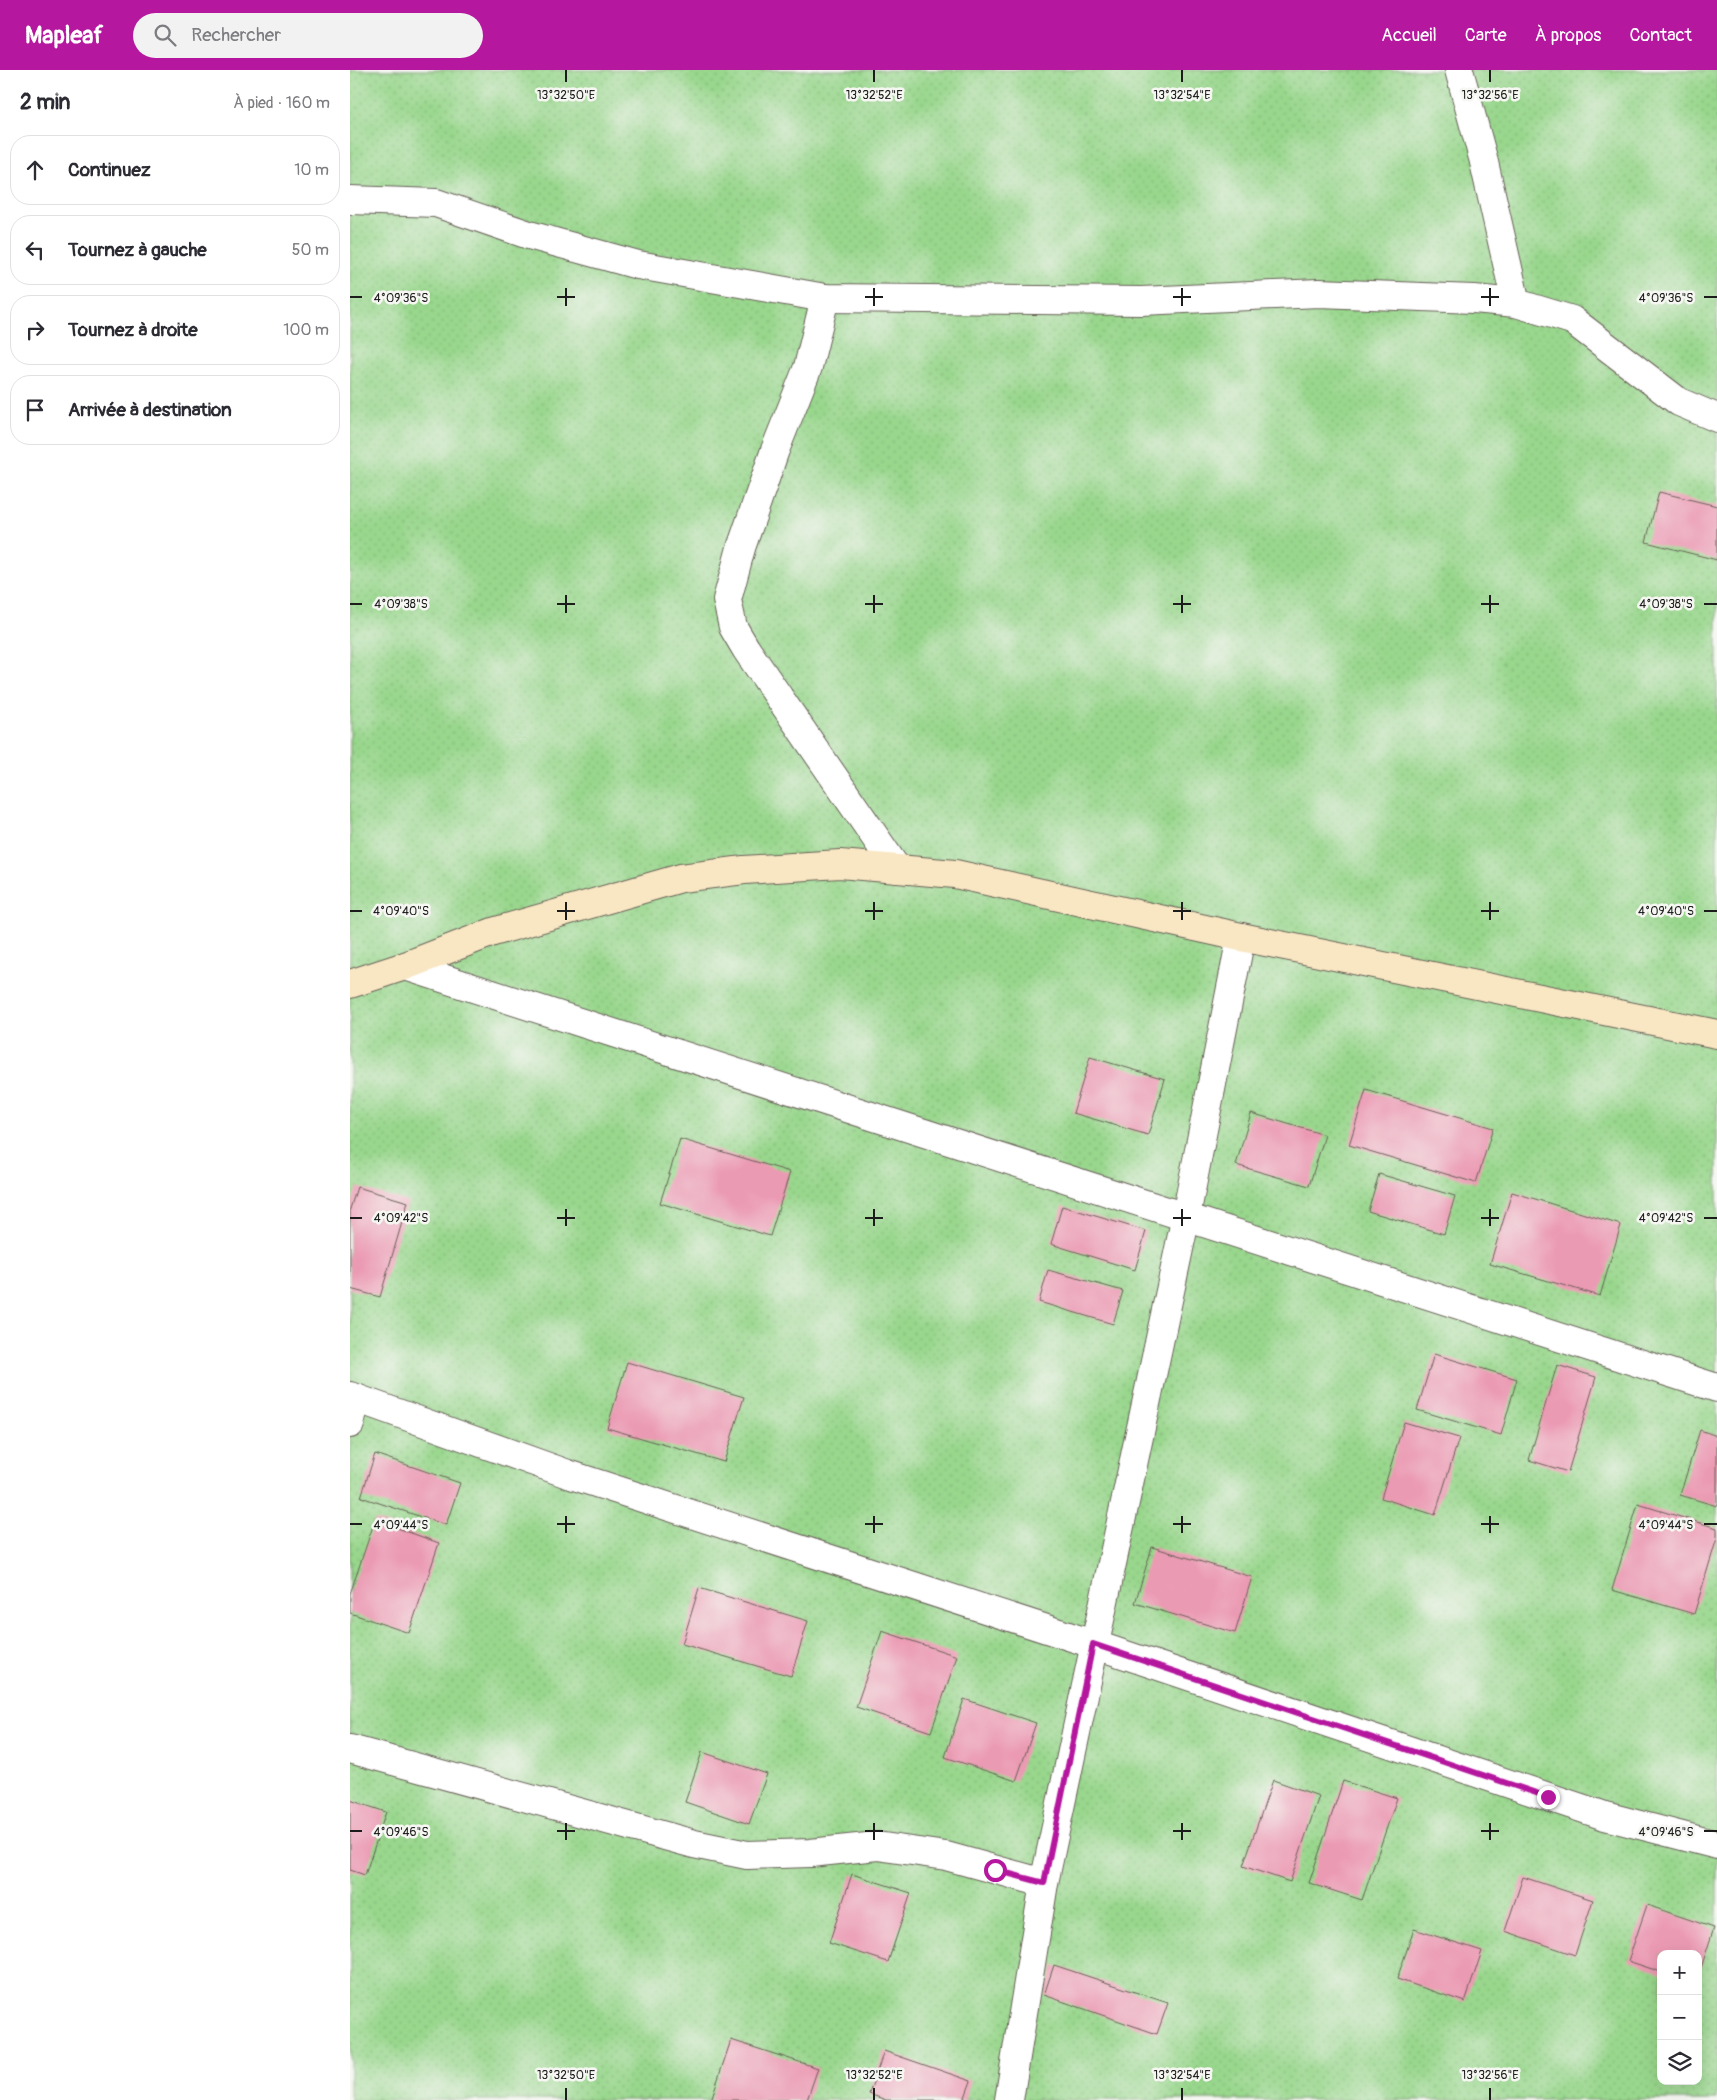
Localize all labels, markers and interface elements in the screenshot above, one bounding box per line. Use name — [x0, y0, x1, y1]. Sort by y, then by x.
search box — [133, 13, 483, 58]
text: Mapleaf — [25, 21, 103, 50]
icon: search — [151, 21, 179, 49]
text: Rechercher — [191, 23, 281, 47]
text: Accueil — [1381, 24, 1437, 47]
text: Carte — [1465, 24, 1507, 47]
text: À propos — [1535, 24, 1601, 47]
text: Contact — [1629, 24, 1692, 47]
text: 13°32'50"E — [537, 88, 595, 103]
text: 13°32'52"E — [846, 88, 902, 103]
text: 13°32'54"E — [1153, 88, 1211, 103]
text: 13°32'56"E — [1461, 88, 1519, 103]
text: 2 min — [20, 89, 70, 116]
text: À pied · 160 m — [233, 93, 330, 113]
icon: ahead — [21, 156, 49, 184]
text: Continuez — [68, 158, 151, 182]
text: 10 m — [294, 160, 329, 180]
icon: left — [21, 236, 49, 264]
text: Tournez à gauche — [68, 238, 207, 262]
text: 50 m — [292, 240, 329, 260]
text: 4°09'36"S — [374, 291, 428, 306]
text: 4°09'36"S — [1639, 291, 1693, 306]
icon: right — [21, 316, 49, 344]
text: Tournez à droite — [68, 318, 198, 342]
text: 100 m — [283, 320, 329, 340]
icon: arrive — [21, 396, 49, 424]
text: Arrivée à destination — [68, 398, 232, 422]
text: 4°09'38"S — [374, 597, 428, 612]
text: 4°09'38"S — [1639, 597, 1693, 612]
text: 4°09'40"S — [373, 904, 429, 919]
text: 4°09'40"S — [1638, 904, 1694, 919]
text: 4°09'42"S — [374, 1211, 428, 1226]
text: 4°09'42"S — [1639, 1211, 1693, 1226]
text: 4°09'44"S — [374, 1518, 428, 1533]
text: 4°09'44"S — [1639, 1518, 1693, 1533]
route end — [1537, 1786, 1560, 1809]
text: 4°09'46"S — [374, 1825, 428, 1840]
text: 4°09'46"S — [1639, 1825, 1693, 1840]
route start — [984, 1859, 1007, 1882]
map controls — [1657, 1950, 1702, 2085]
button: + — [1657, 1950, 1702, 1995]
button: − — [1657, 1995, 1702, 2040]
button: layers — [1657, 2040, 1702, 2085]
text: 13°32'50"E — [537, 2068, 595, 2083]
text: 13°32'52"E — [846, 2068, 902, 2083]
text: 13°32'54"E — [1153, 2068, 1211, 2083]
text: 13°32'56"E — [1461, 2068, 1519, 2083]

